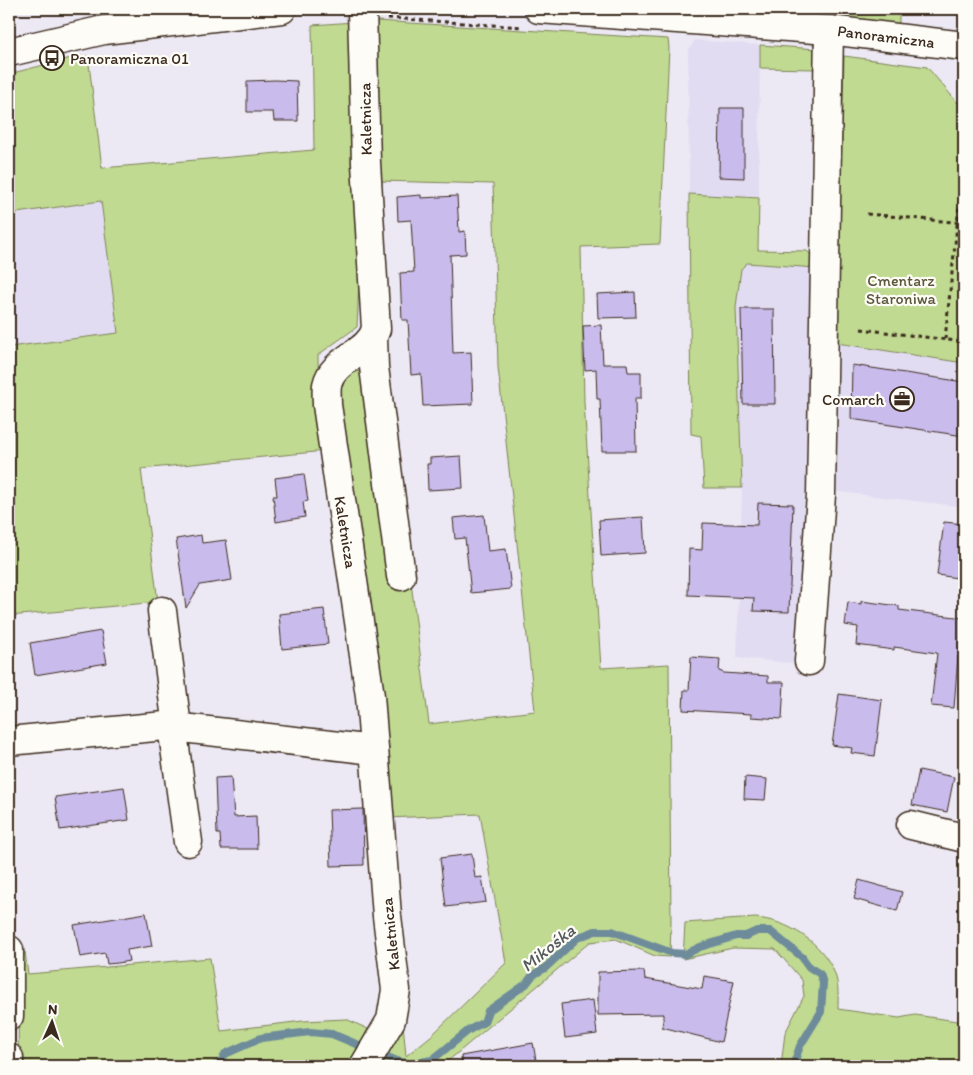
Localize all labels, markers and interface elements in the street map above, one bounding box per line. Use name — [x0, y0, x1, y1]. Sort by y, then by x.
street label: Panoramiczna — [836, 21, 936, 52]
bus stop icon: Panoramiczna 01 — [39, 45, 65, 71]
place label: Panoramiczna 01 — [70, 49, 189, 68]
street label: Kaletnicza — [355, 82, 376, 156]
park label: Cmentarz Staroniwa — [866, 271, 937, 308]
office icon: Comarch — [889, 386, 915, 412]
place label: Comarch — [822, 390, 884, 409]
street label: Kaletnicza — [330, 495, 361, 570]
street label: Kaletnicza — [377, 896, 404, 971]
water label: Mikośka — [516, 919, 580, 977]
north arrow — [28, 998, 78, 1048]
text: N — [47, 1001, 58, 1018]

